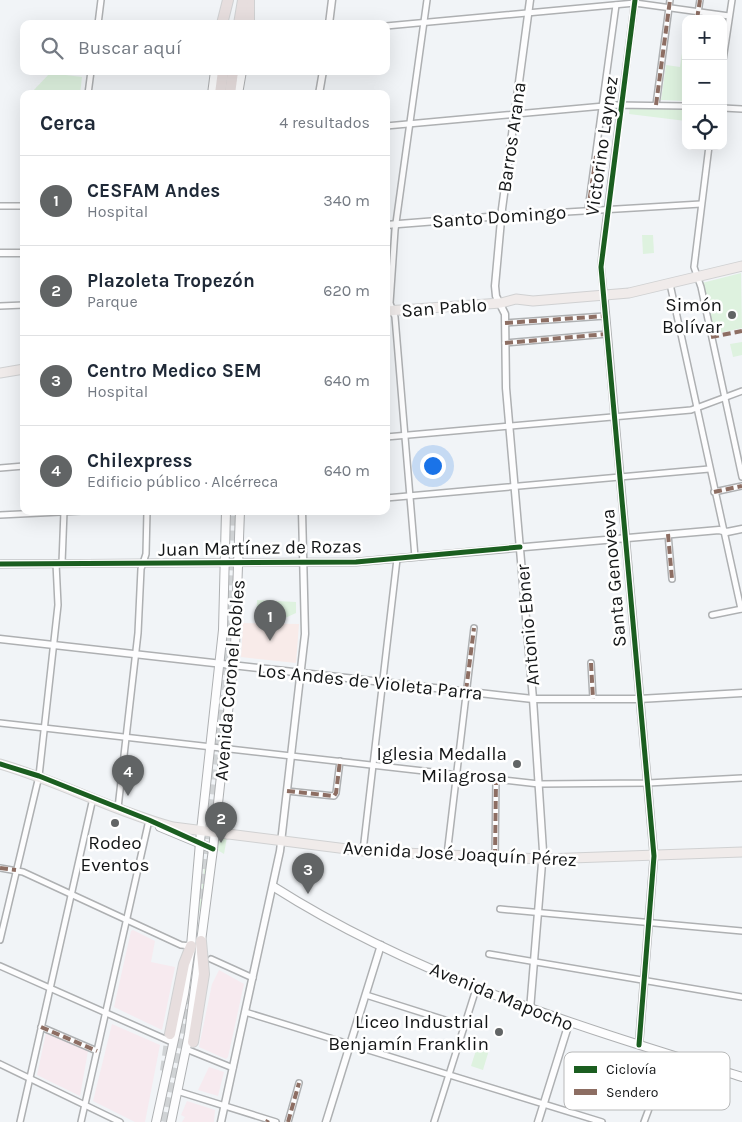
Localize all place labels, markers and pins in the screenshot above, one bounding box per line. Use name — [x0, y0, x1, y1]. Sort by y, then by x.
place label: Simón Bolívar — [662, 294, 722, 338]
marker: Simón Bolívar — [726, 309, 738, 321]
pin: 1 — [254, 600, 286, 641]
place label: Iglesia Medalla Milagrosa — [377, 743, 507, 787]
pin: 4 — [112, 755, 144, 796]
marker: Iglesia Medalla Milagrosa — [511, 758, 523, 770]
pin: 2 — [205, 802, 237, 843]
marker: Rodeo Eventos — [109, 817, 121, 829]
place label: Rodeo Eventos — [81, 832, 149, 876]
pin: 3 — [292, 853, 324, 894]
place label: Liceo Industrial Benjamín Franklin — [328, 1011, 489, 1055]
marker: Liceo Industrial Benjamín Franklin — [493, 1026, 505, 1038]

